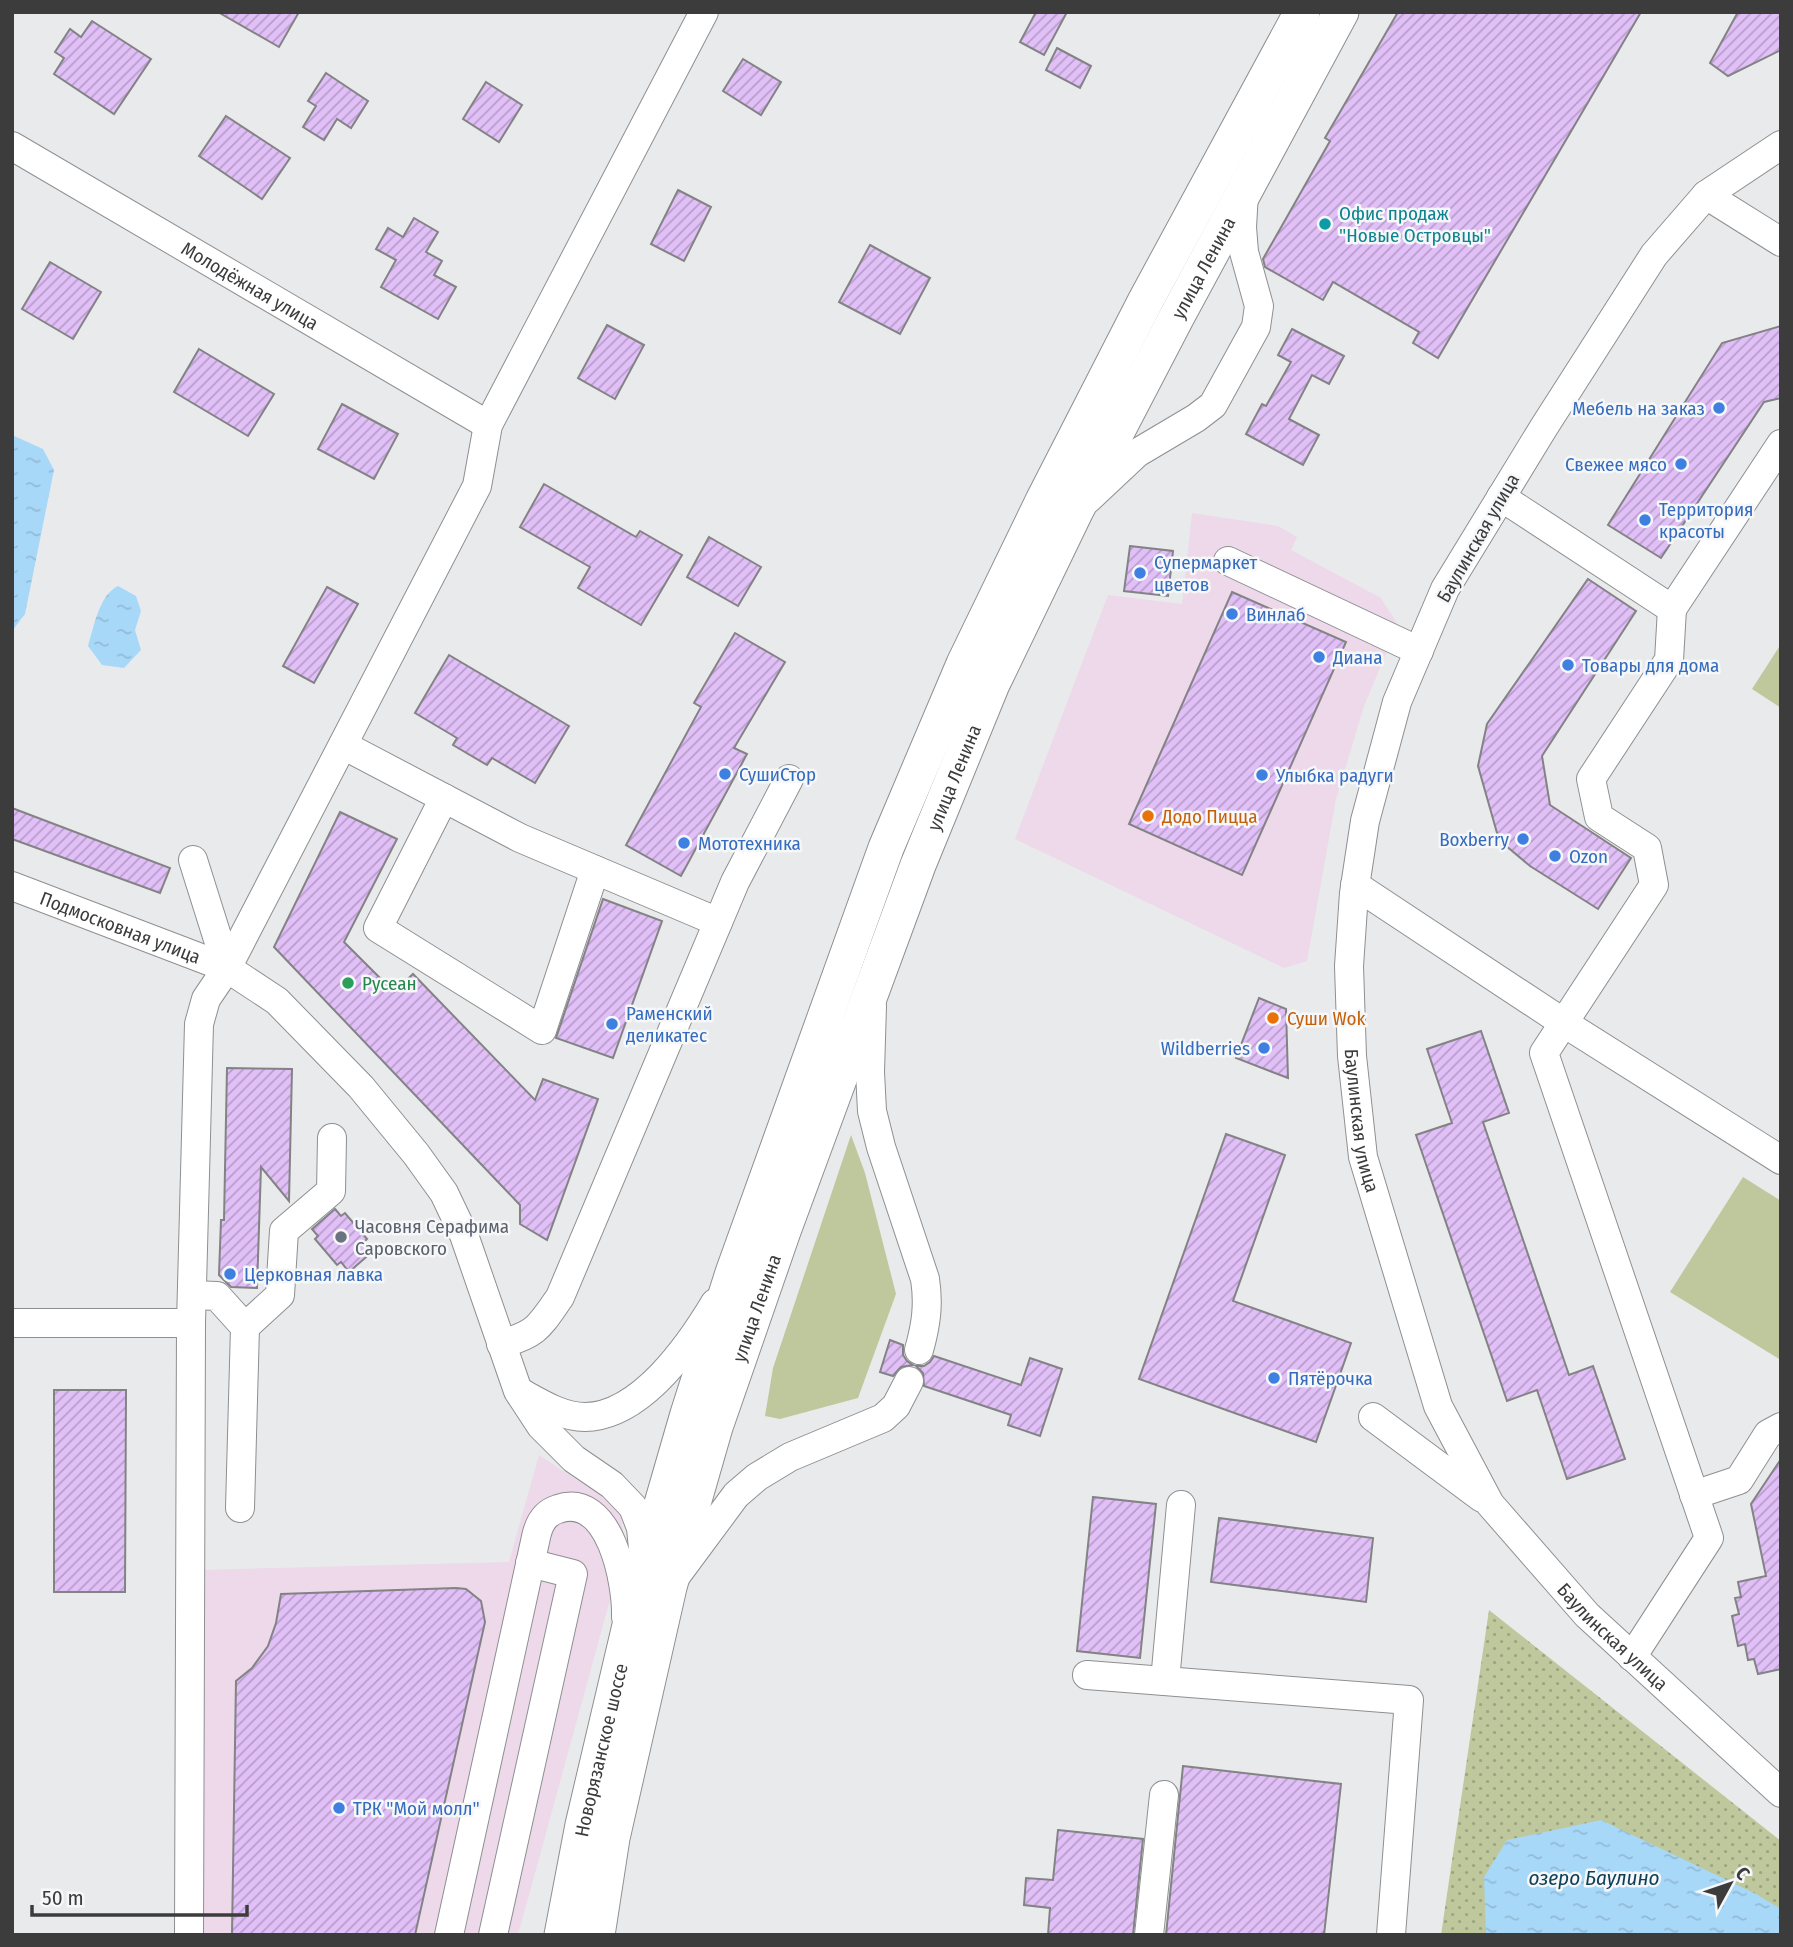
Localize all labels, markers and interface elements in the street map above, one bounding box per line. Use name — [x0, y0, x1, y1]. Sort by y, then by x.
place label: Офис продаж "Новые Островцы" — [1339, 202, 1491, 247]
street label: улица Ленина — [1166, 213, 1240, 323]
marker: Офис продаж "Новые Островцы" — [1317, 216, 1333, 232]
street label: Молодёжная улица — [178, 236, 323, 335]
place label: Мебель на заказ — [1572, 397, 1705, 420]
marker: Мебель на заказ — [1711, 400, 1727, 416]
place label: Свежее мясо — [1565, 453, 1667, 476]
marker: Свежее мясо — [1673, 456, 1689, 472]
street label: Баулинская улица — [1432, 469, 1524, 607]
place label: Территория красоты — [1659, 498, 1754, 543]
marker: Территория красоты — [1637, 512, 1653, 528]
place label: Супермаркет цветов — [1154, 551, 1257, 596]
marker: Супермаркет цветов — [1132, 565, 1148, 581]
place label: Винлаб — [1246, 603, 1306, 626]
marker: Винлаб — [1224, 606, 1240, 622]
place label: Диана — [1332, 646, 1383, 669]
marker: Диана — [1311, 649, 1327, 665]
place label: Товары для дома — [1582, 654, 1719, 677]
marker: Товары для дома — [1560, 657, 1576, 673]
street label: улица Ленина — [922, 721, 986, 834]
place label: СушиСтор — [739, 763, 816, 786]
place label: Улыбка радуги — [1275, 764, 1394, 787]
marker: СушиСтор — [717, 766, 733, 782]
marker: Улыбка радуги — [1254, 767, 1270, 783]
place label: Додо Пицца — [1161, 805, 1257, 828]
marker: Додо Пицца — [1140, 808, 1156, 824]
place label: Boxberry — [1439, 828, 1510, 851]
marker: Boxberry — [1515, 831, 1531, 847]
place label: Мототехника — [698, 832, 801, 855]
marker: Мототехника — [676, 835, 692, 851]
place label: Ozon — [1569, 845, 1608, 868]
marker: Ozon — [1547, 848, 1563, 864]
street label: Подмосковная улица — [37, 886, 204, 968]
place label: Русеан — [362, 972, 417, 995]
marker: Русеан — [340, 975, 356, 991]
place label: Раменский деликатес — [626, 1002, 713, 1047]
place label: Суши Wok — [1287, 1007, 1365, 1030]
marker: Суши Wok — [1265, 1010, 1281, 1026]
marker: Раменский деликатес — [604, 1016, 620, 1032]
place label: Wildberries — [1161, 1037, 1250, 1060]
marker: Wildberries — [1256, 1040, 1272, 1056]
street label: Баулинская улица — [1340, 1048, 1384, 1195]
place label: Часовня Серафима Саровского — [355, 1215, 509, 1260]
marker: Часовня Серафима Саровского — [333, 1229, 349, 1245]
street label: улица Ленина — [727, 1251, 786, 1365]
place label: Церковная лавка — [244, 1263, 383, 1286]
marker: Церковная лавка — [222, 1266, 238, 1282]
place label: Пятёрочка — [1288, 1367, 1373, 1390]
marker: Пятёрочка — [1266, 1370, 1282, 1386]
street label: Баулинская улица — [1553, 1578, 1673, 1695]
street label: Новорязанское шоссе — [570, 1661, 632, 1839]
place label: ТРК "Мой молл" — [353, 1797, 480, 1820]
marker: ТРК "Мой молл" — [331, 1800, 347, 1816]
north arrow — [1695, 1849, 1765, 1919]
text: С — [1731, 1862, 1755, 1885]
water label: озеро Баулино — [1528, 1865, 1660, 1891]
scale bar — [32, 1874, 247, 1918]
text: 50 m — [42, 1885, 84, 1911]

